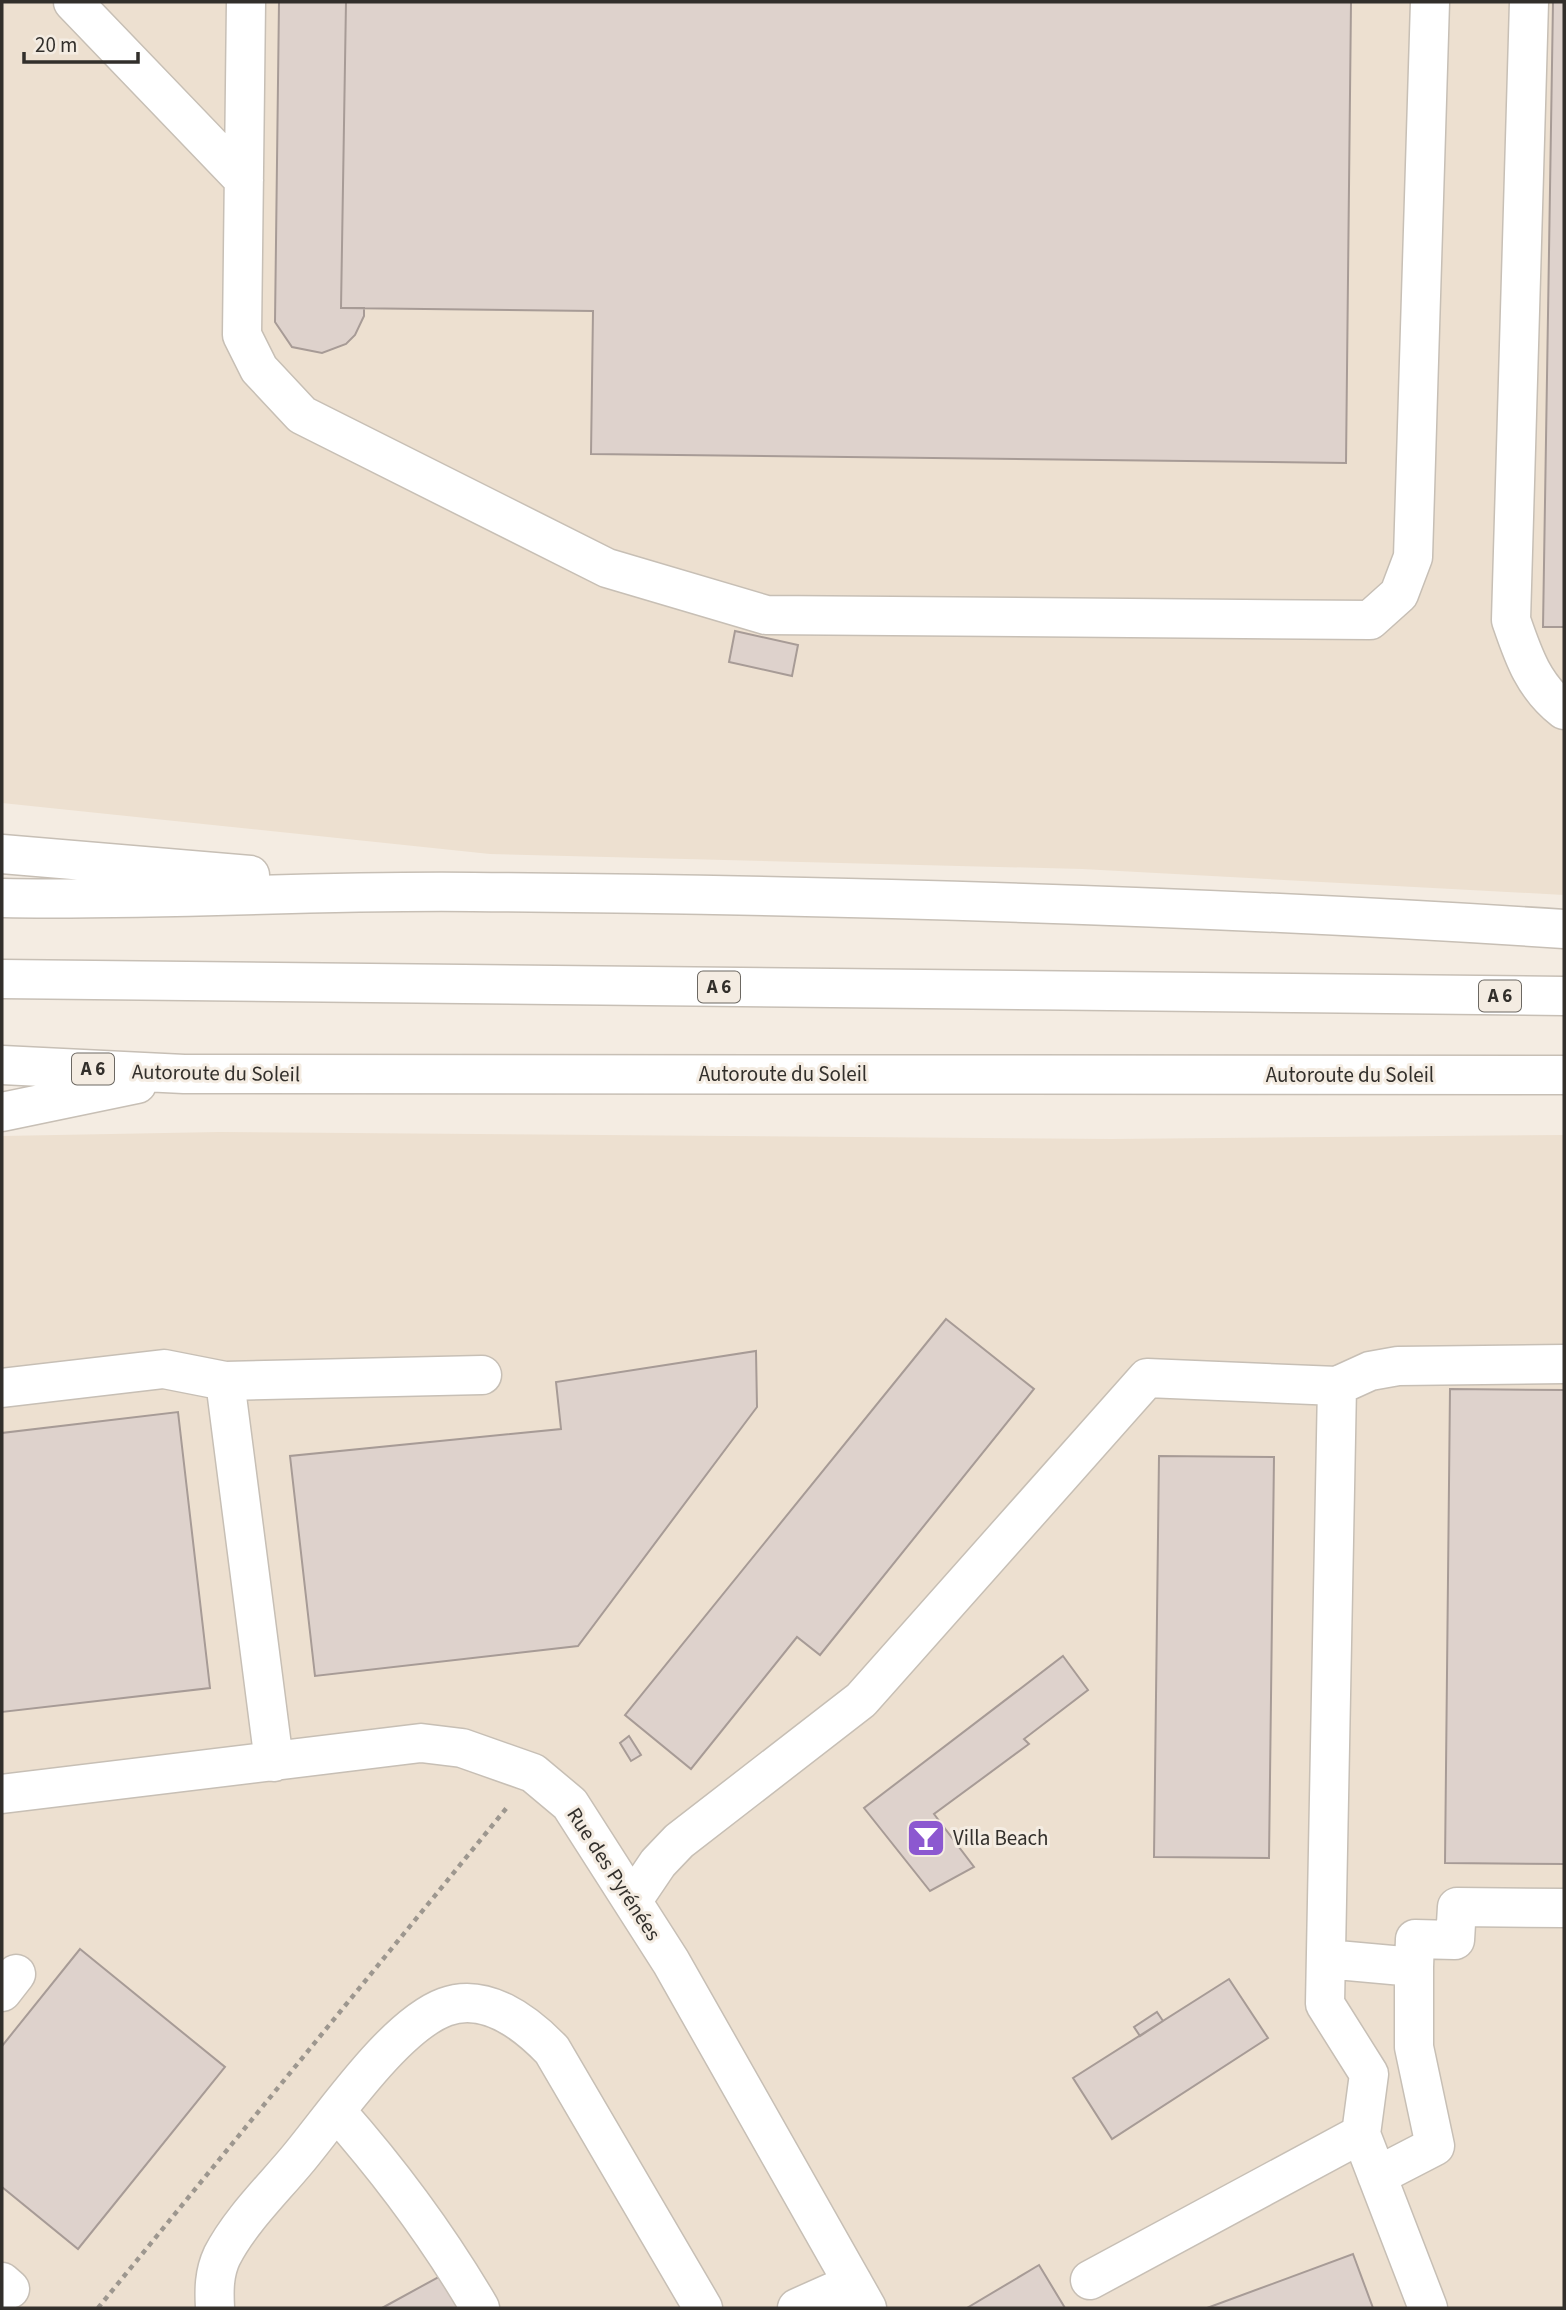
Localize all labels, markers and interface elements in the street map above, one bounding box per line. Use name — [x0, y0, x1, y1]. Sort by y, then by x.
scale bar — [24, 21, 138, 65]
text: 20 m — [35, 30, 77, 60]
road number: A 6 — [698, 972, 740, 1002]
road number: A 6 — [1479, 980, 1521, 1012]
road number: A 6 — [72, 1054, 114, 1084]
street label: Autoroute du Soleil — [132, 1057, 300, 1089]
street label: Autoroute du Soleil — [699, 1059, 867, 1089]
street label: Autoroute du Soleil — [1266, 1060, 1434, 1090]
street label: Rue des Pyrénées — [560, 1802, 668, 1947]
bar icon: Villa Beach — [905, 1817, 947, 1859]
place label: Villa Beach — [953, 1823, 1049, 1853]

